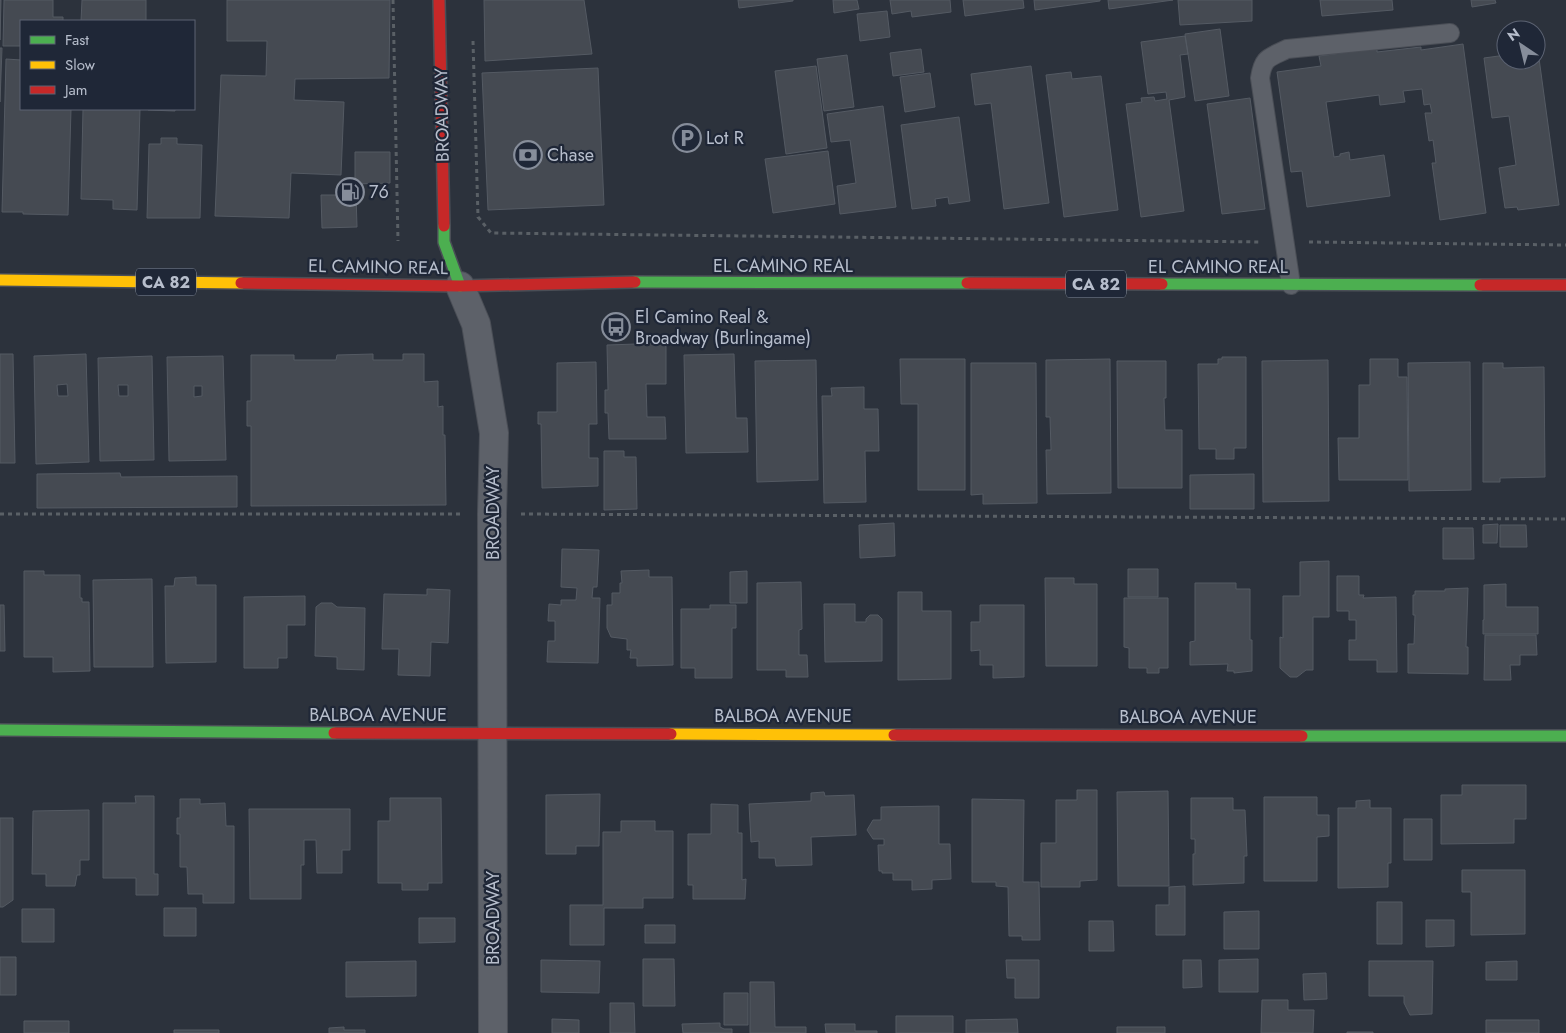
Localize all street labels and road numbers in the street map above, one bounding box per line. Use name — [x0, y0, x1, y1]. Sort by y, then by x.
street label: BROADWAY — [428, 67, 456, 162]
street label: EL CAMINO REAL — [308, 253, 448, 281]
street label: EL CAMINO REAL — [713, 253, 853, 279]
street label: EL CAMINO REAL — [1148, 254, 1288, 280]
road number: CA 82 — [136, 268, 196, 296]
road number: CA 82 — [1066, 270, 1126, 298]
street label: BROADWAY — [480, 465, 506, 560]
street label: BALBOA AVENUE — [309, 702, 447, 728]
street label: BALBOA AVENUE — [714, 703, 852, 729]
street label: BALBOA AVENUE — [1119, 704, 1257, 730]
street label: BROADWAY — [480, 870, 506, 965]

